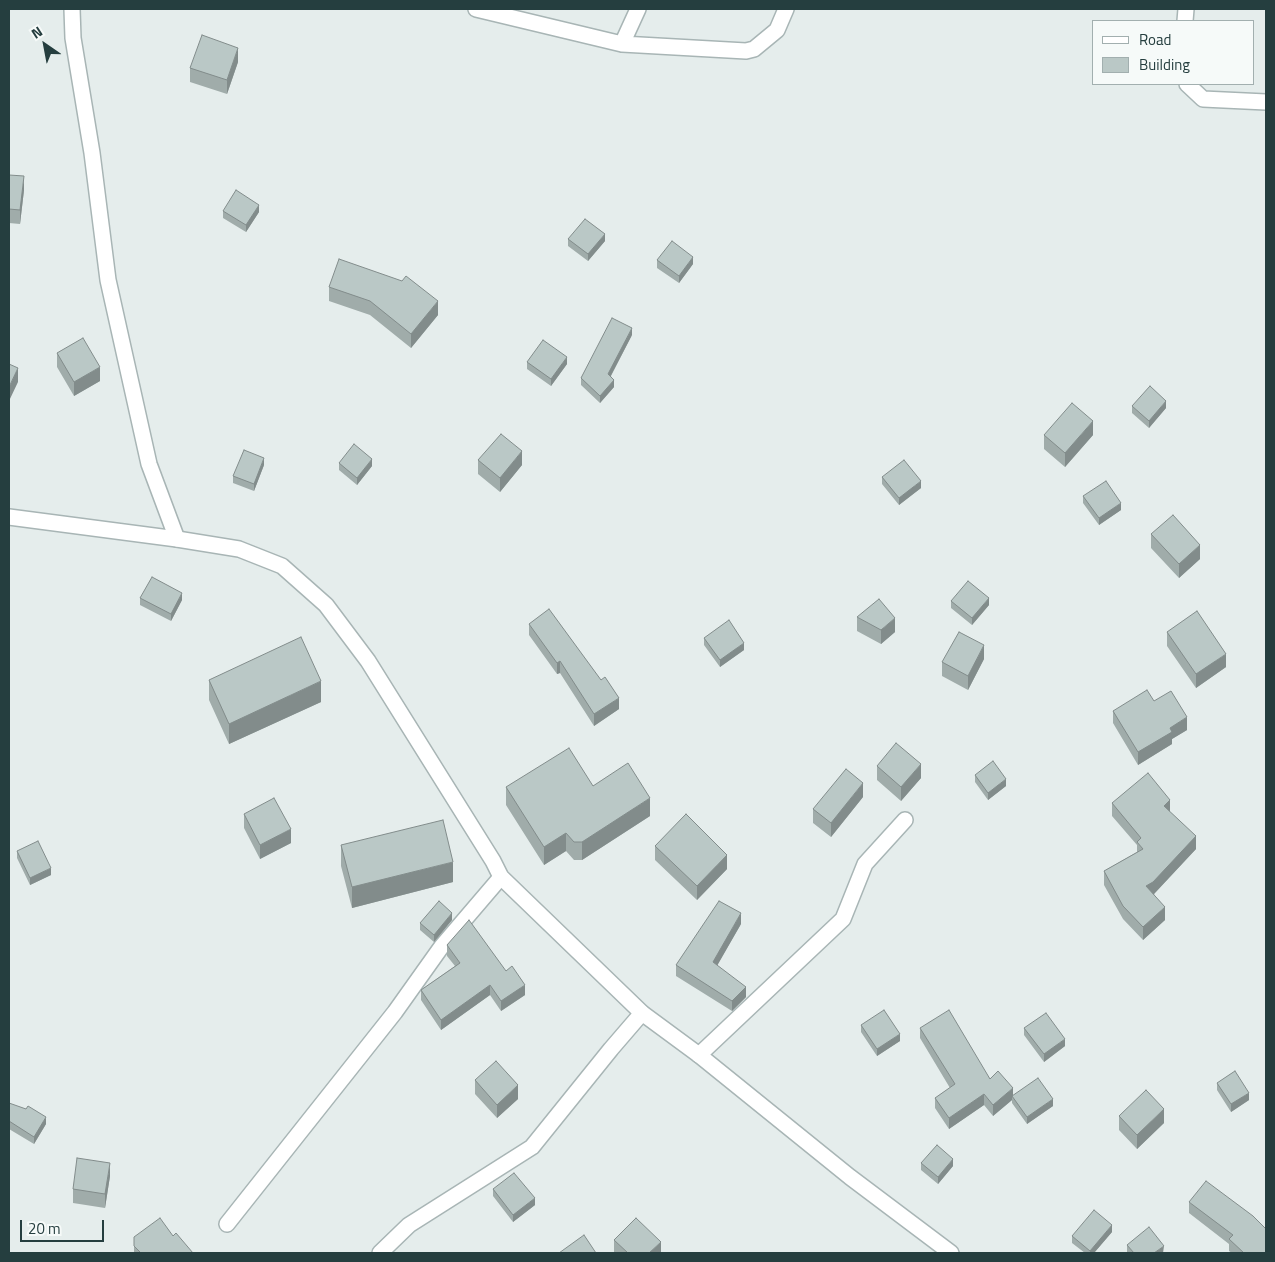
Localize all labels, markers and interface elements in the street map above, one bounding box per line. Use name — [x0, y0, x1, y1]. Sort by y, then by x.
north arrow — [20, 20, 70, 70]
legend — [1092, 20, 1255, 85]
text: N — [27, 21, 46, 43]
text: Road — [1139, 28, 1171, 51]
text: Building — [1139, 53, 1190, 76]
scale bar — [22, 1210, 106, 1242]
text: 20 m — [28, 1217, 61, 1240]

